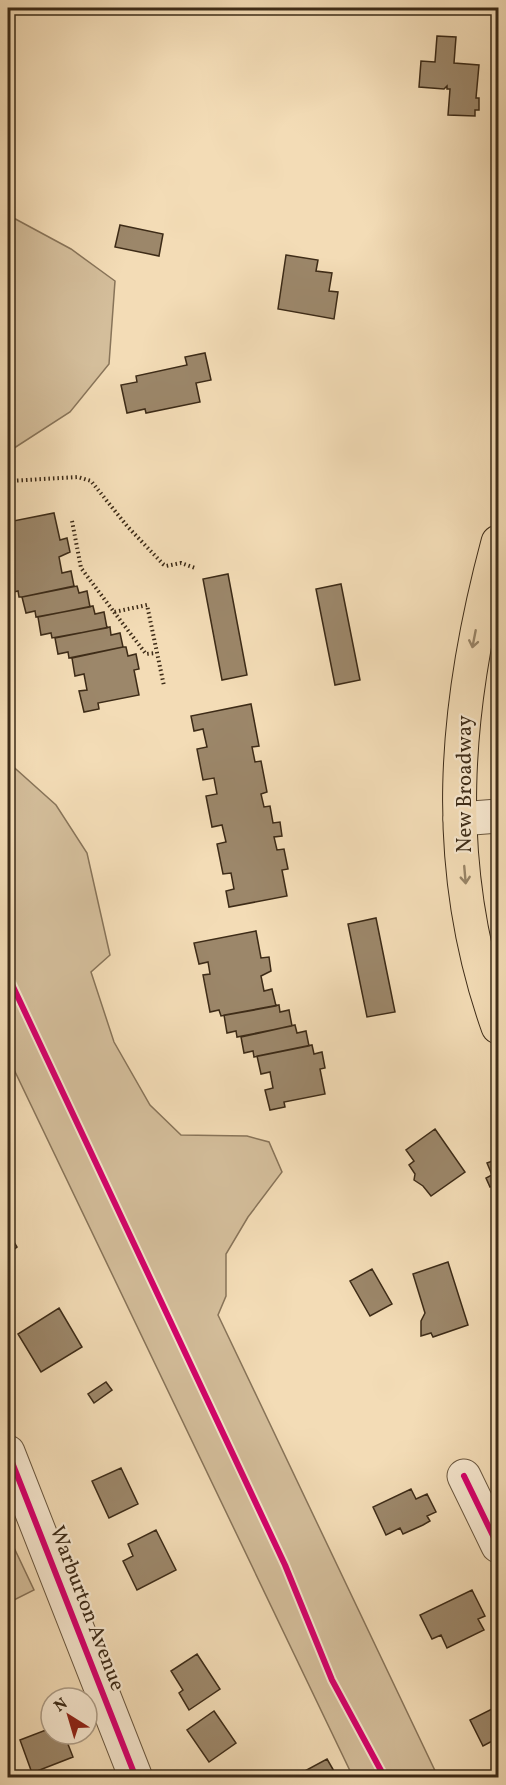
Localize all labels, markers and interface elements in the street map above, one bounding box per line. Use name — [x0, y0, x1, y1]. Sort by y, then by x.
one-way arrow — [468, 629, 479, 649]
street label: New Broadway — [451, 714, 480, 853]
one-way arrow — [460, 865, 471, 885]
street label: Warburton Avenue — [42, 1522, 131, 1695]
north arrow — [39, 1686, 99, 1746]
text: N — [50, 1693, 73, 1718]

